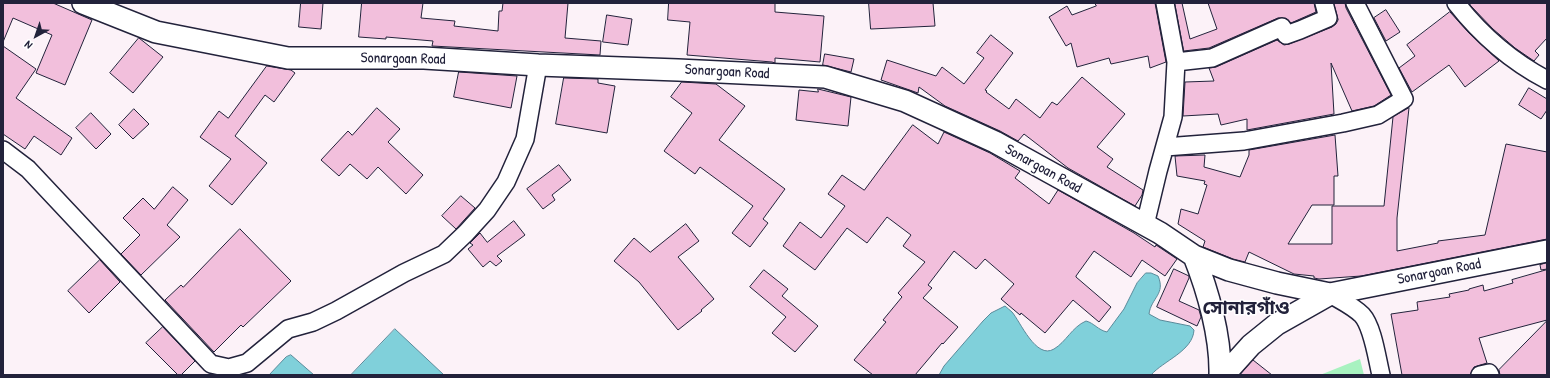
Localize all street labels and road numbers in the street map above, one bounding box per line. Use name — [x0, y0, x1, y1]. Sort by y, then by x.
street label: Sonargoan Road — [360, 49, 446, 69]
street label: Sonargoan Road — [684, 61, 770, 83]
street label: Sonargoan Road — [1002, 141, 1084, 197]
street label: Sonargoan Road — [1396, 255, 1482, 289]

